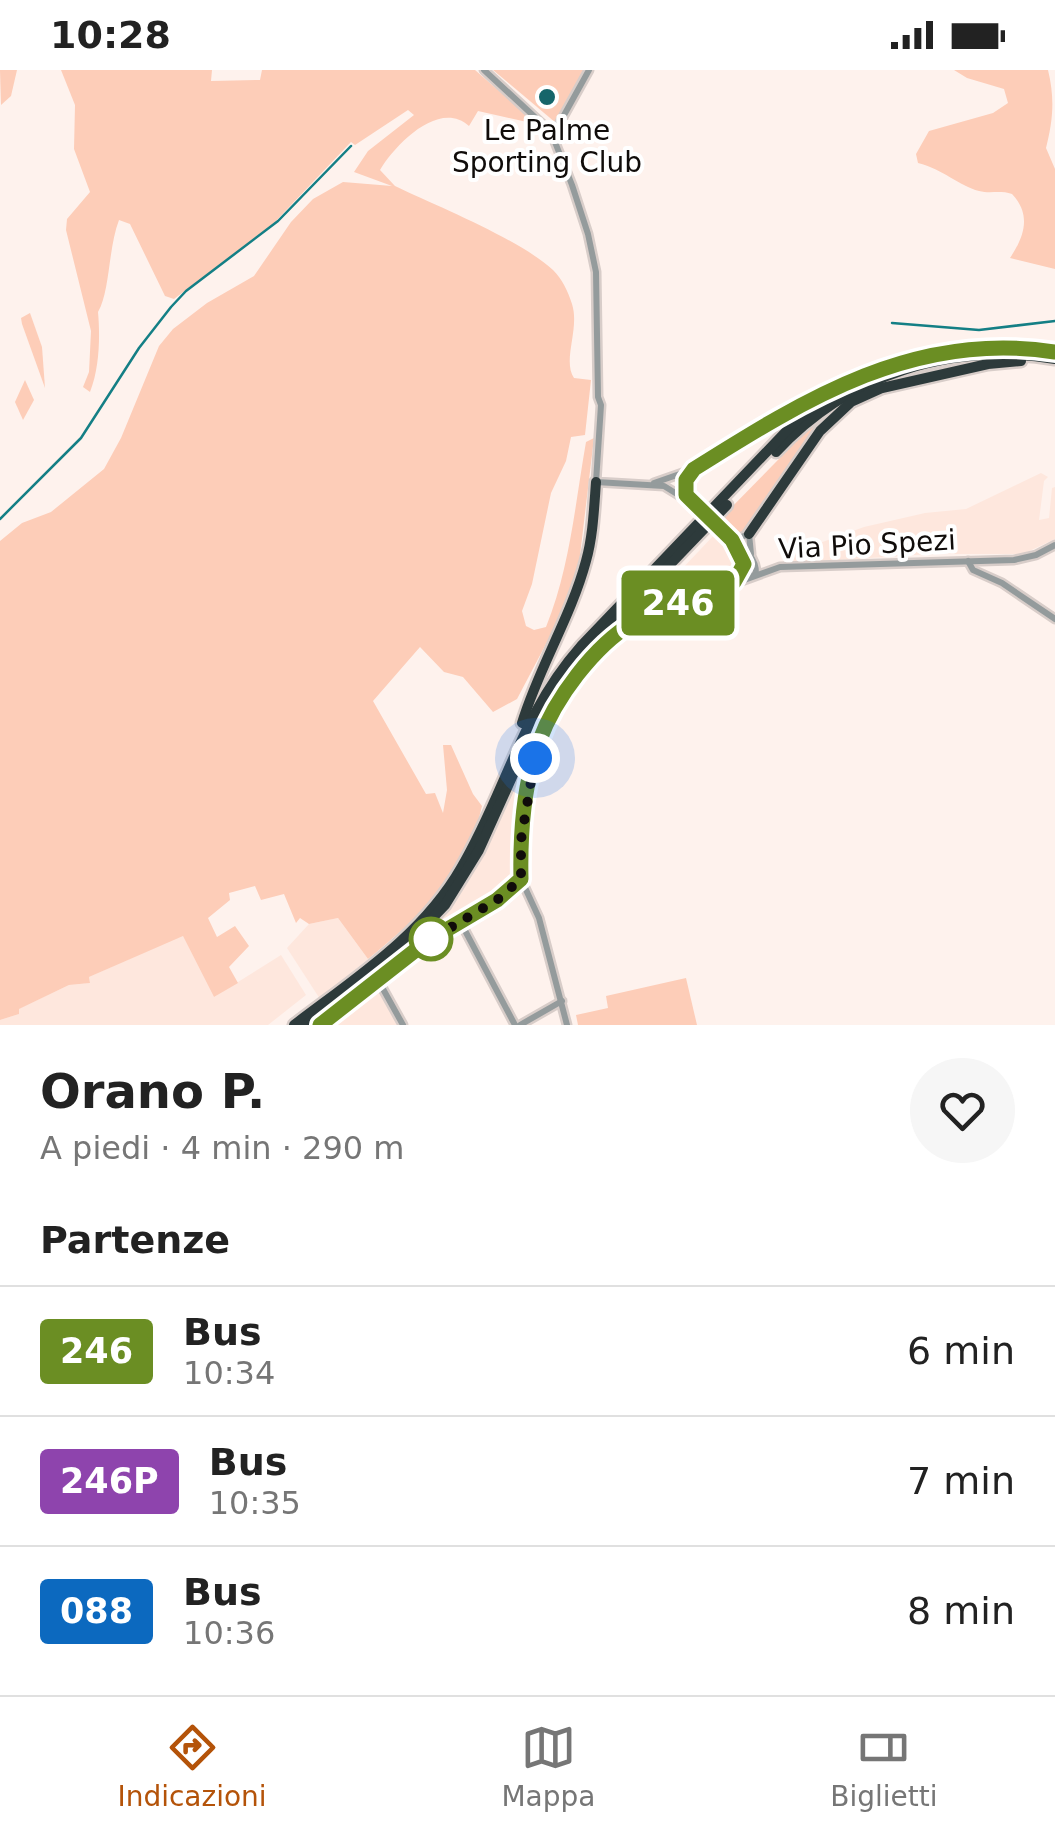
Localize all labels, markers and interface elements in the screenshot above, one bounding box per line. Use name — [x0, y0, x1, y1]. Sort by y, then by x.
text: 10:28 — [50, 13, 171, 57]
marker: Le Palme Sporting Club — [536, 86, 558, 108]
place label: Le Palme Sporting Club — [452, 114, 642, 179]
street label: Via Pio Spezi — [777, 523, 957, 566]
line badge: 246 — [620, 570, 736, 636]
text: 246 — [641, 583, 715, 623]
your location — [510, 733, 560, 783]
unlabelled marker — [410, 918, 452, 960]
button: heart — [910, 1058, 1015, 1163]
text: Orano P. — [40, 1063, 265, 1119]
text: A piedi · 4 min · 290 m — [40, 1129, 404, 1167]
text: Partenze — [40, 1218, 230, 1262]
text: Bus — [183, 1310, 262, 1354]
text: 6 min — [907, 1329, 1015, 1373]
text: 246 — [60, 1331, 133, 1371]
text: 10:34 — [183, 1354, 275, 1392]
text: Bus — [209, 1440, 287, 1484]
text: 7 min — [907, 1459, 1015, 1503]
text: 246P — [60, 1461, 159, 1501]
text: 10:35 — [209, 1484, 301, 1522]
text: Bus — [183, 1570, 262, 1614]
text: 8 min — [907, 1589, 1015, 1633]
text: 088 — [60, 1591, 133, 1631]
text: 10:36 — [183, 1614, 275, 1652]
tab: Indicazioni — [117, 1720, 267, 1813]
tab: Mappa — [501, 1720, 595, 1813]
tab: Biglietti — [830, 1720, 938, 1813]

